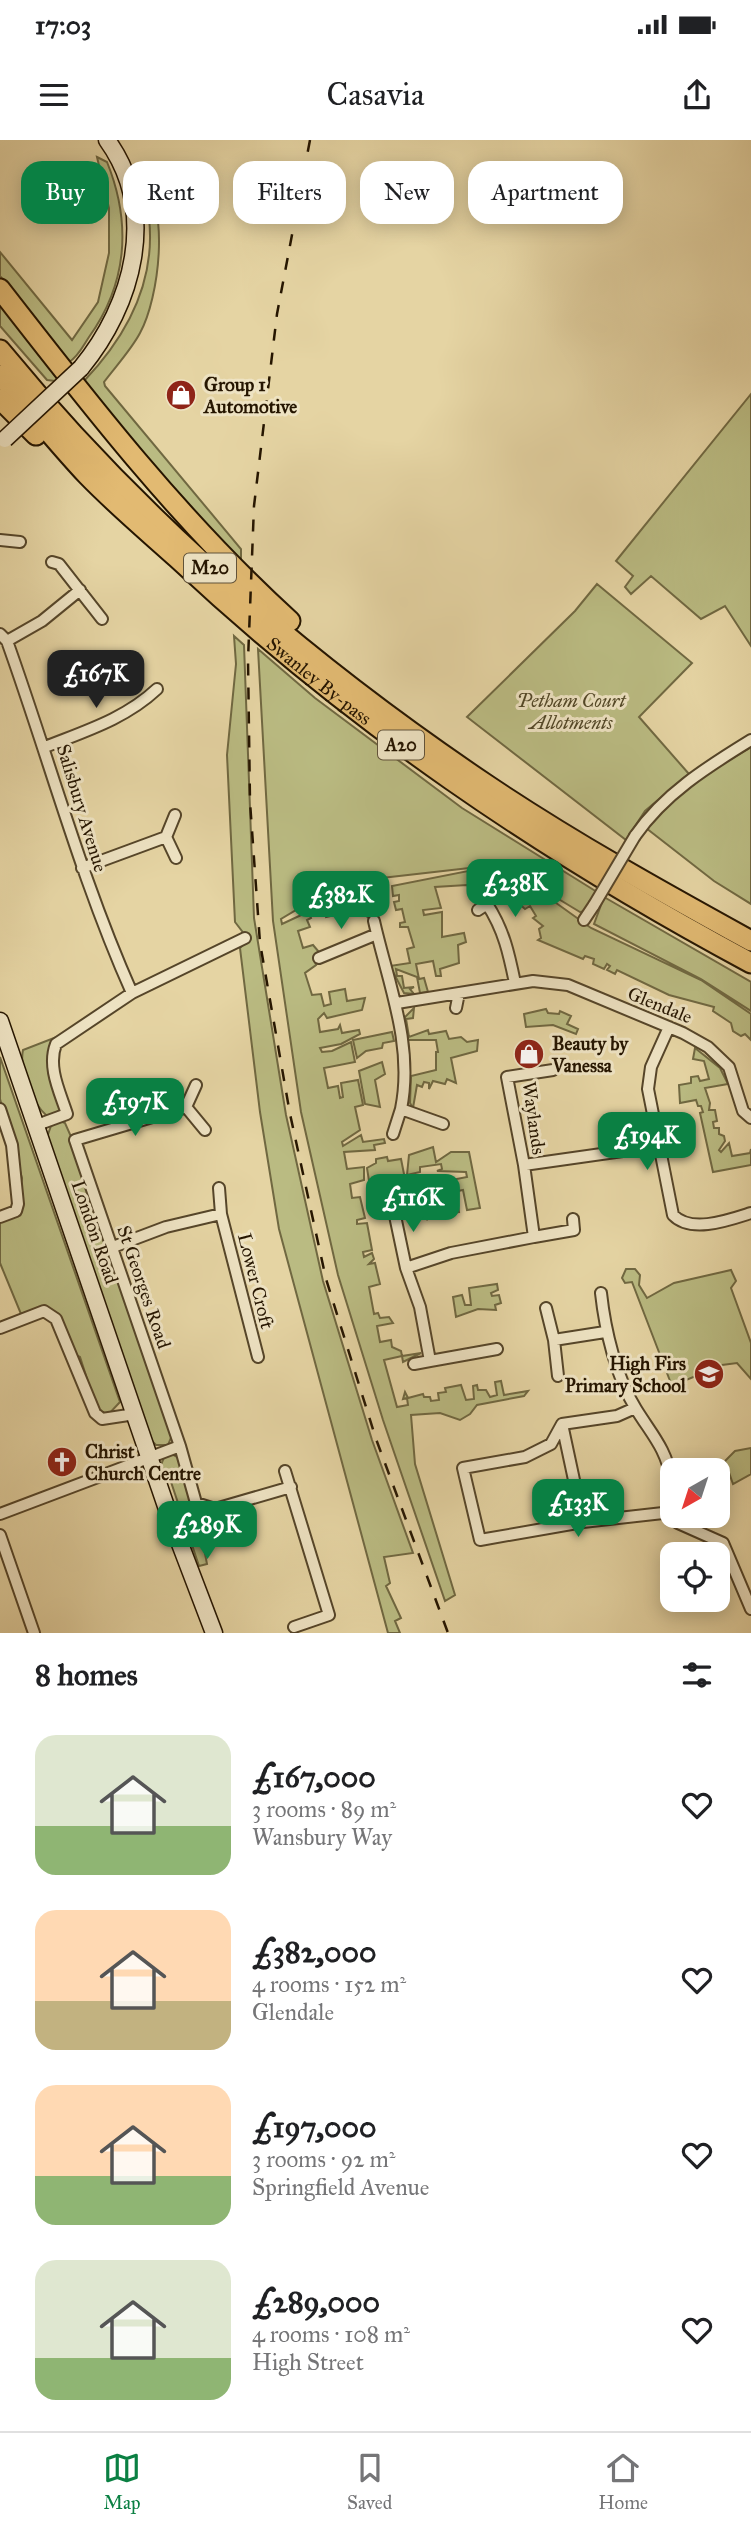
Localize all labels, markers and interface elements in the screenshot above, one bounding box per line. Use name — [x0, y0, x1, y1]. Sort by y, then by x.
text: 17:03 — [35, 9, 91, 41]
text: Casavia — [326, 75, 425, 114]
icon: menu — [35, 76, 73, 114]
icon: share — [678, 76, 716, 114]
chip: Buy — [21, 161, 109, 224]
chip: Rent — [123, 161, 219, 224]
chip: Filters — [233, 161, 346, 224]
chip: New — [360, 161, 454, 224]
chip: Apartment — [468, 161, 623, 224]
place label: Group 1 Automotive — [202, 373, 297, 418]
shop icon: Group 1 Automotive — [164, 378, 198, 412]
road number: M20 — [184, 554, 236, 582]
street label: Swanley By-pass — [262, 632, 377, 730]
pin: £167K — [47, 650, 145, 710]
text: £167K — [63, 659, 129, 687]
park label: Petham Court Allotments — [517, 689, 626, 734]
road number: A20 — [378, 730, 424, 760]
street label: Salisbury Avenue — [52, 741, 112, 875]
pin: £238K — [466, 860, 564, 919]
text: £238K — [482, 868, 548, 896]
pin: £382K — [292, 872, 390, 931]
text: £382K — [308, 880, 374, 908]
street label: Glendale — [624, 982, 696, 1028]
place label: Beauty by Vanessa — [551, 1032, 629, 1077]
shop icon: Beauty by Vanessa — [512, 1037, 546, 1071]
pin: £197K — [86, 1079, 184, 1138]
street label: Waylands — [517, 1080, 551, 1156]
text: £197K — [102, 1087, 168, 1115]
pin: £194K — [598, 1112, 696, 1172]
text: £194K — [614, 1121, 680, 1149]
pin: £116K — [364, 1174, 462, 1234]
street label: London Road — [67, 1177, 124, 1287]
text: £116K — [382, 1183, 444, 1211]
street label: St Georges Road — [111, 1222, 176, 1352]
street label: Lower Croft — [233, 1231, 279, 1332]
place label: High Firs Primary School — [565, 1352, 687, 1398]
school or university icon: High Firs Primary School — [692, 1357, 726, 1391]
place label: Christ Church Centre — [85, 1440, 201, 1485]
church icon: Christ Church Centre — [45, 1445, 79, 1479]
north arrow — [660, 1458, 730, 1528]
map controls — [660, 1458, 730, 1612]
pin: £133K — [529, 1480, 627, 1539]
text: £133K — [548, 1488, 608, 1516]
pin: £289K — [158, 1502, 256, 1561]
text: £289K — [173, 1510, 241, 1538]
button: locate — [660, 1542, 730, 1612]
icon: filters — [678, 1656, 716, 1694]
text: 8 homes — [35, 1657, 138, 1693]
text: £167,000 — [252, 1759, 376, 1795]
icon: home — [91, 1763, 175, 1847]
icon: heart — [678, 1786, 716, 1824]
text: 3 rooms · 89 m² — [252, 1795, 396, 1823]
text: Wansbury Way — [252, 1823, 392, 1851]
text: £382,000 — [252, 1934, 376, 1970]
icon: home — [91, 1938, 175, 2022]
icon: heart — [678, 1961, 716, 1999]
text: 4 rooms · 152 m² — [252, 1970, 406, 1998]
text: Glendale — [252, 1998, 334, 2026]
text: £197,000 — [252, 2109, 376, 2145]
icon: home — [91, 2113, 175, 2197]
icon: heart — [678, 2136, 716, 2174]
text: 3 rooms · 92 m² — [252, 2145, 395, 2173]
text: Springfield Avenue — [252, 2173, 429, 2201]
text: £289,000 — [252, 2284, 380, 2320]
icon: home — [91, 2288, 175, 2372]
icon: heart — [678, 2311, 716, 2349]
text: 4 rooms · 108 m² — [252, 2320, 410, 2348]
text: High Street — [252, 2348, 364, 2376]
tab: Map — [103, 2449, 141, 2514]
tab: Saved — [347, 2449, 392, 2514]
tab: Home — [598, 2449, 648, 2514]

